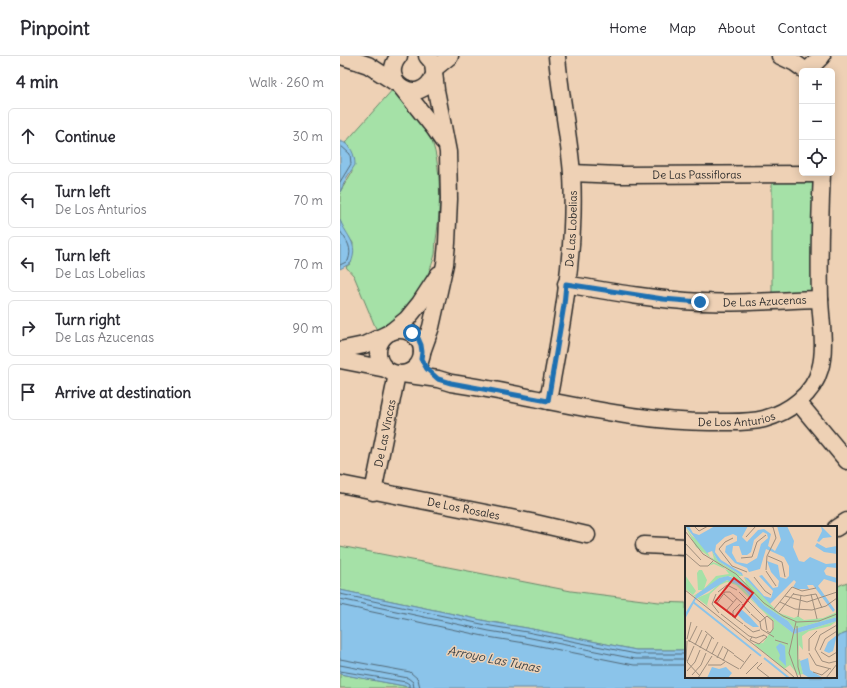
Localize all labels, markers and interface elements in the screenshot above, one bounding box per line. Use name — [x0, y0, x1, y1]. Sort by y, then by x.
text: Pinpoint — [20, 16, 90, 40]
text: Home — [609, 19, 647, 37]
text: Map — [669, 19, 696, 37]
text: About — [718, 19, 756, 37]
text: Contact — [778, 19, 827, 37]
map controls — [799, 68, 835, 176]
button: + — [799, 68, 835, 104]
text: 4 min — [16, 71, 58, 93]
text: Walk · 260 m — [249, 74, 324, 91]
button: − — [799, 104, 835, 140]
icon: ahead — [17, 125, 39, 147]
text: Continue — [55, 127, 116, 146]
text: 30 m — [293, 128, 323, 145]
button: locate — [799, 140, 835, 176]
street label: De Las Passifloras — [652, 167, 742, 182]
text: Turn left — [55, 182, 110, 201]
icon: left — [17, 189, 39, 211]
street label: De Las Lobelias — [562, 190, 580, 268]
text: 70 m — [294, 192, 323, 209]
text: De Los Anturios — [55, 201, 147, 218]
text: Turn left — [55, 246, 110, 265]
icon: left — [17, 253, 39, 275]
text: 70 m — [294, 256, 323, 273]
text: De Las Lobelias — [55, 265, 145, 282]
street label: De Las Azucenas — [723, 292, 807, 310]
route end — [691, 293, 709, 311]
text: Turn right — [55, 310, 120, 329]
icon: right — [17, 317, 39, 339]
text: 90 m — [292, 320, 323, 337]
route start — [403, 324, 421, 342]
text: De Las Azucenas — [55, 329, 154, 346]
icon: arrive — [17, 381, 39, 403]
text: Arrive at destination — [55, 383, 191, 402]
street label: De Las Vincas — [371, 398, 399, 468]
street label: De Los Anturios — [698, 409, 777, 429]
street label: De Los Rosales — [426, 495, 501, 523]
inset map — [685, 526, 837, 678]
water label: Arroyo Las Tunas — [446, 643, 543, 676]

